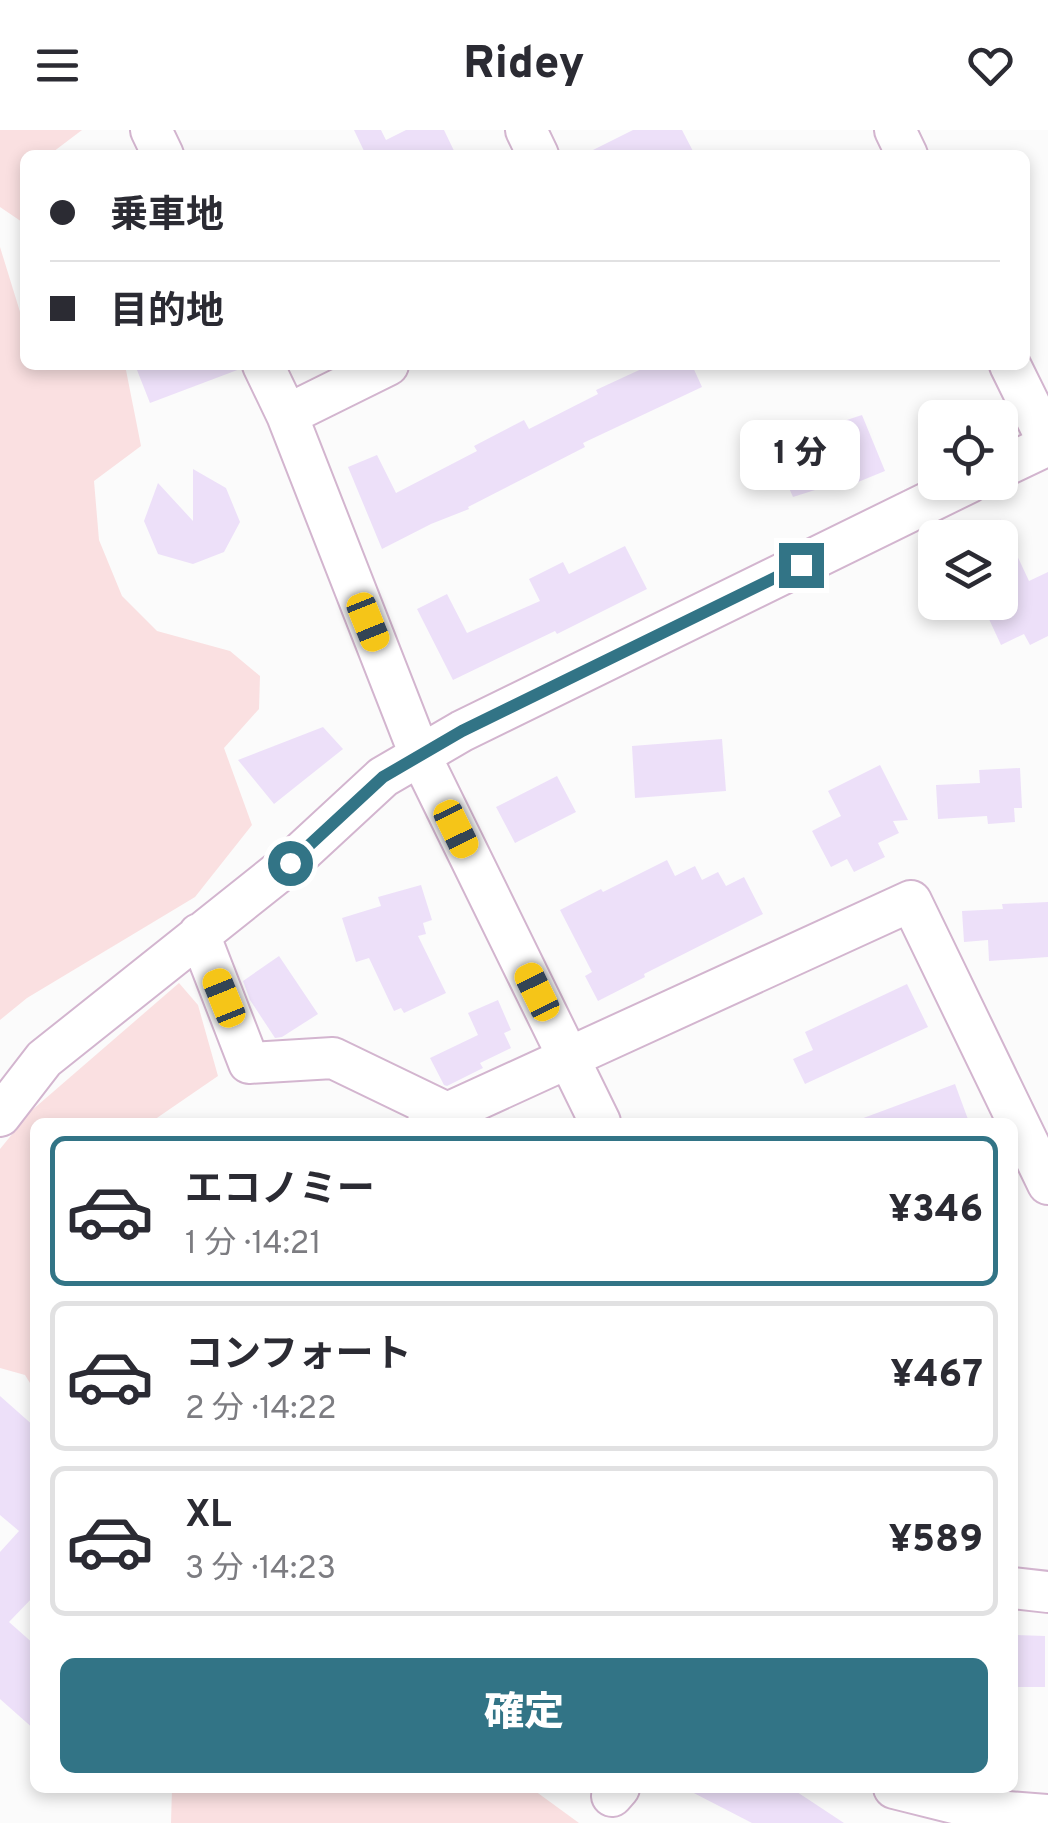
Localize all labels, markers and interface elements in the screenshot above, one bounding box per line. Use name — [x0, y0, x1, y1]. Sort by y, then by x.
text: Ridey — [463, 37, 585, 94]
icon: menu — [30, 38, 85, 93]
icon: heart — [963, 38, 1018, 93]
text: 乗車地 — [110, 193, 224, 242]
text: 目的地 — [110, 289, 224, 338]
map controls — [918, 400, 1018, 620]
button: locate — [918, 400, 1018, 500]
callout: 1 分 — [741, 420, 861, 490]
text: 1 分 — [773, 435, 827, 475]
button: layers — [918, 520, 1018, 620]
route end — [779, 543, 824, 588]
car — [343, 589, 393, 655]
car — [429, 795, 483, 863]
route start — [268, 841, 313, 886]
car — [510, 958, 564, 1026]
car — [199, 965, 249, 1031]
icon: car — [65, 1166, 155, 1256]
text: エコノミー — [185, 1167, 375, 1216]
text: ¥346 — [888, 1187, 983, 1236]
text: 1 分 · 14:21 — [185, 1225, 321, 1265]
icon: car — [65, 1331, 155, 1421]
text: コンフォート — [185, 1332, 412, 1381]
text: ¥467 — [890, 1352, 983, 1401]
text: 2 分 · 14:22 — [185, 1390, 337, 1430]
text: XL — [185, 1492, 232, 1541]
icon: car — [65, 1496, 155, 1586]
text: ¥589 — [888, 1517, 983, 1566]
text: 3 分 · 14:23 — [185, 1550, 336, 1590]
button: 確定 — [60, 1658, 988, 1773]

